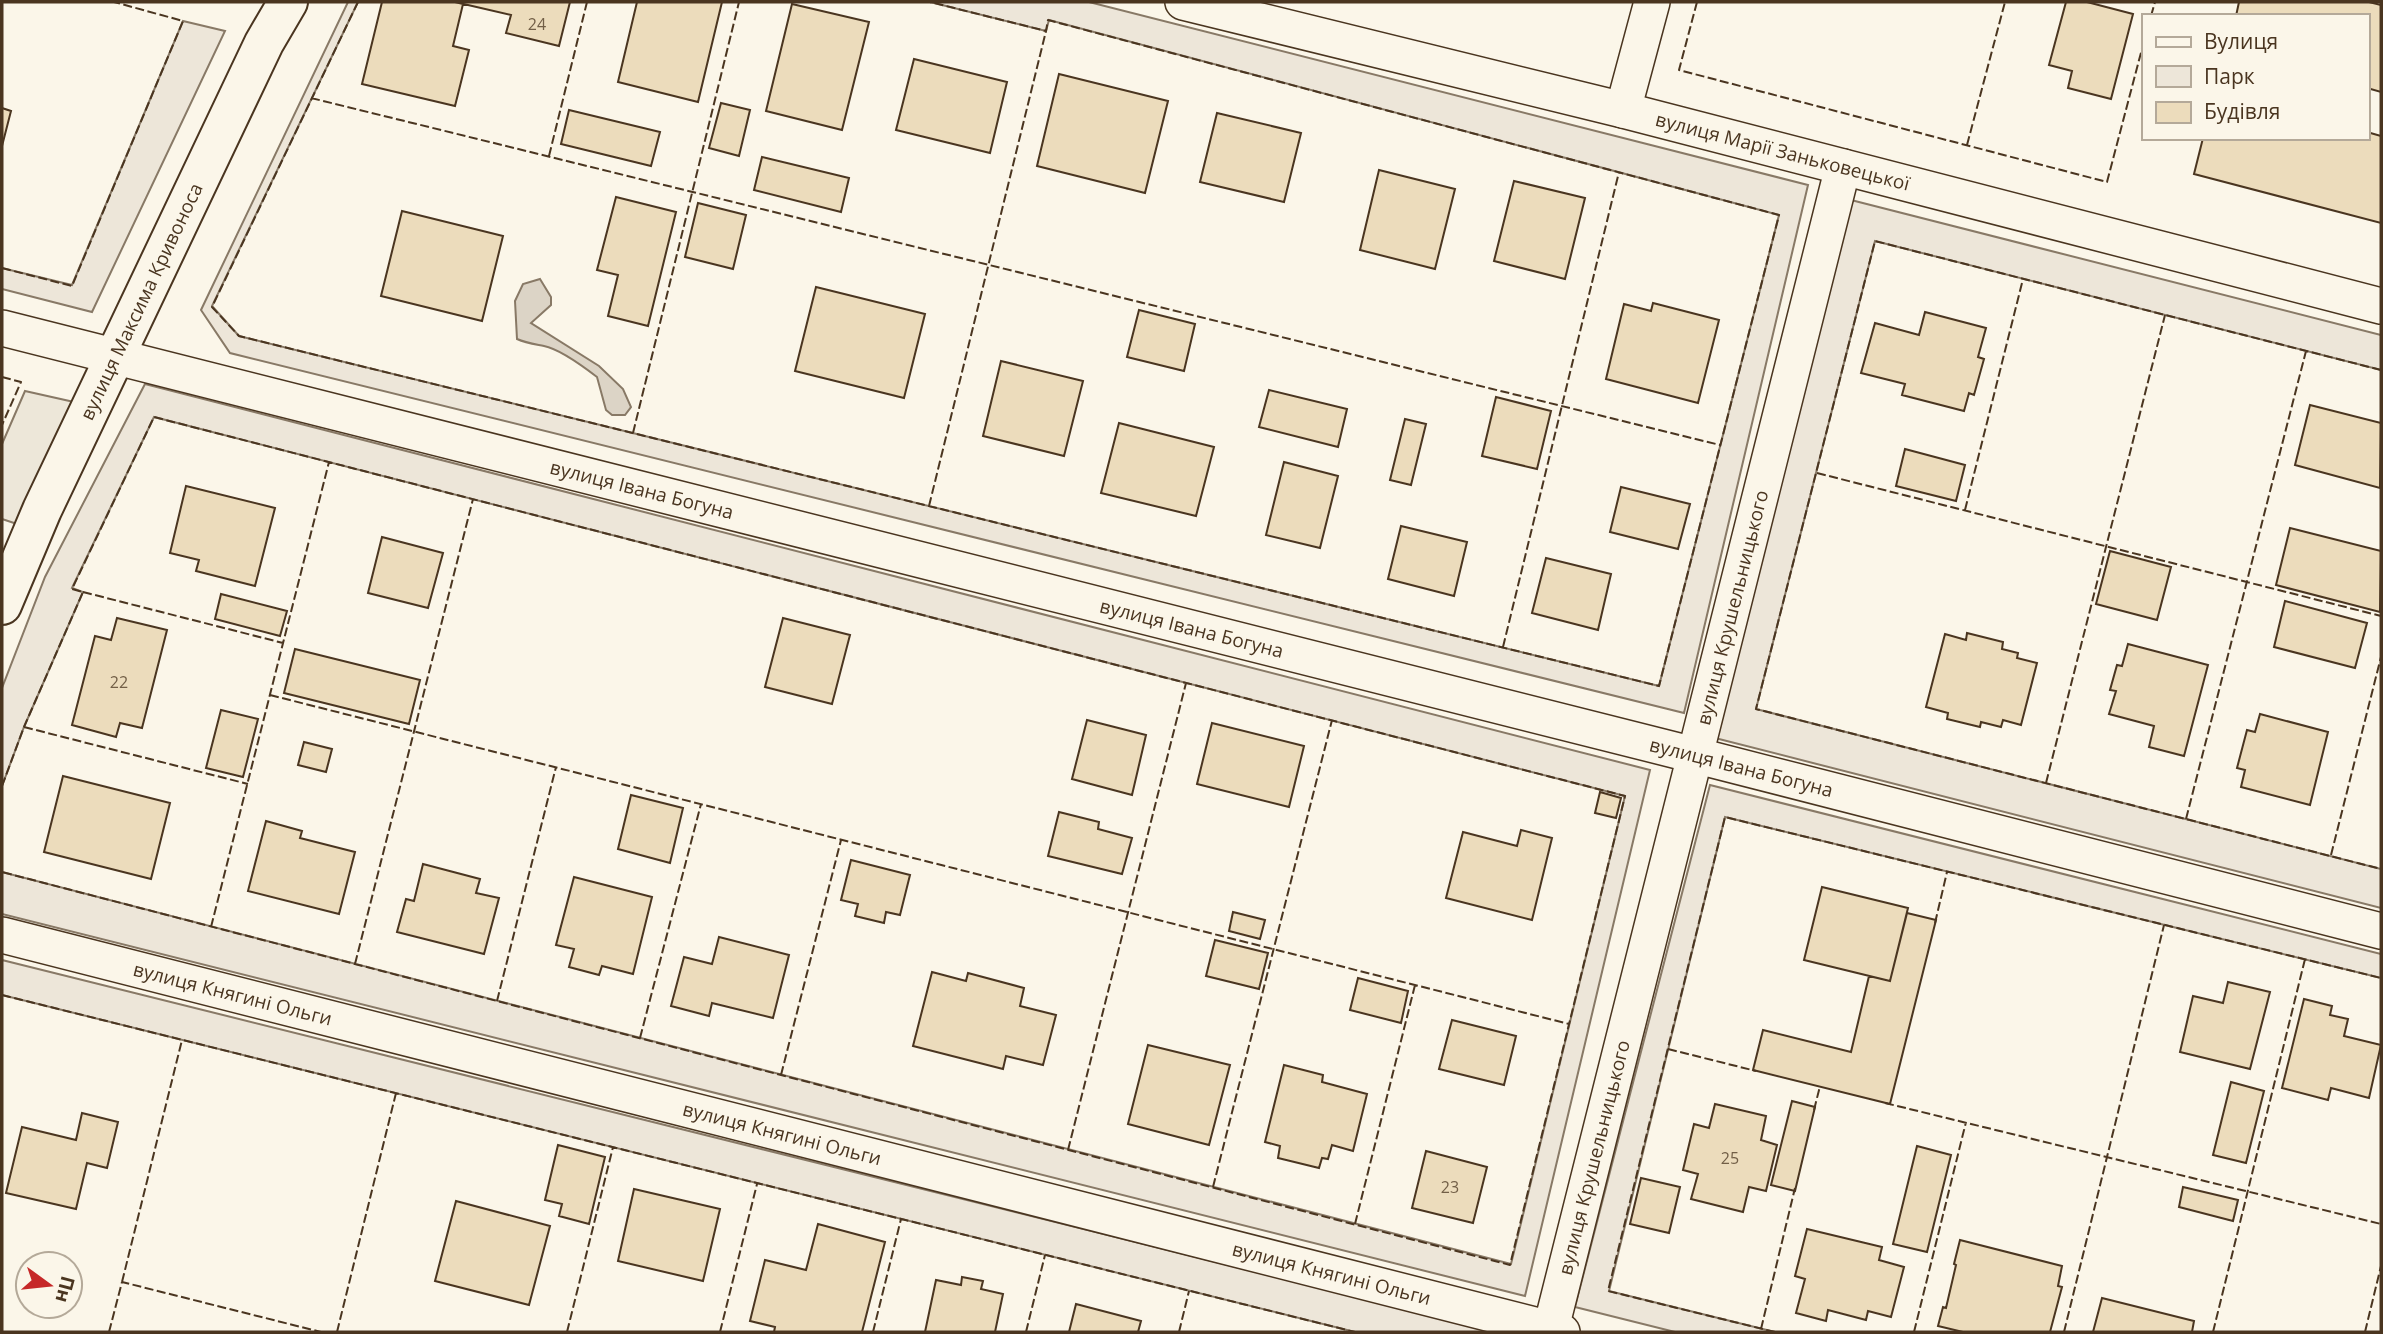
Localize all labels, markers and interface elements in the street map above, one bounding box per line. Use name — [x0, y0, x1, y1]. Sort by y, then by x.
house number: 24 — [528, 13, 546, 35]
legend — [2142, 14, 2369, 140]
text: Вулиця — [2204, 27, 2278, 55]
text: Парк — [2204, 62, 2255, 90]
text: Будівля — [2204, 97, 2280, 125]
street label: вулиця Марії Заньковецької — [1653, 106, 1914, 197]
street label: вулиця Максима Кривоноса — [74, 179, 209, 424]
street label: вулиця Івана Богуна — [547, 454, 737, 525]
street label: вулиця Крушельницького — [1690, 487, 1774, 728]
street label: вулиця Івана Богуна — [1097, 593, 1286, 664]
house number: 22 — [110, 671, 128, 693]
street label: вулиця Івана Богуна — [1647, 731, 1836, 803]
street label: вулиця Княгині Ольги — [131, 956, 335, 1031]
street label: вулиця Крушельницького — [1552, 1037, 1636, 1278]
street label: вулиця Княгині Ольги — [680, 1096, 884, 1171]
house number: 25 — [1721, 1147, 1739, 1169]
house number: 23 — [1441, 1176, 1459, 1198]
street label: вулиця Княгині Ольги — [1229, 1236, 1434, 1311]
north arrow — [14, 1250, 84, 1320]
text: Пн — [49, 1273, 81, 1306]

